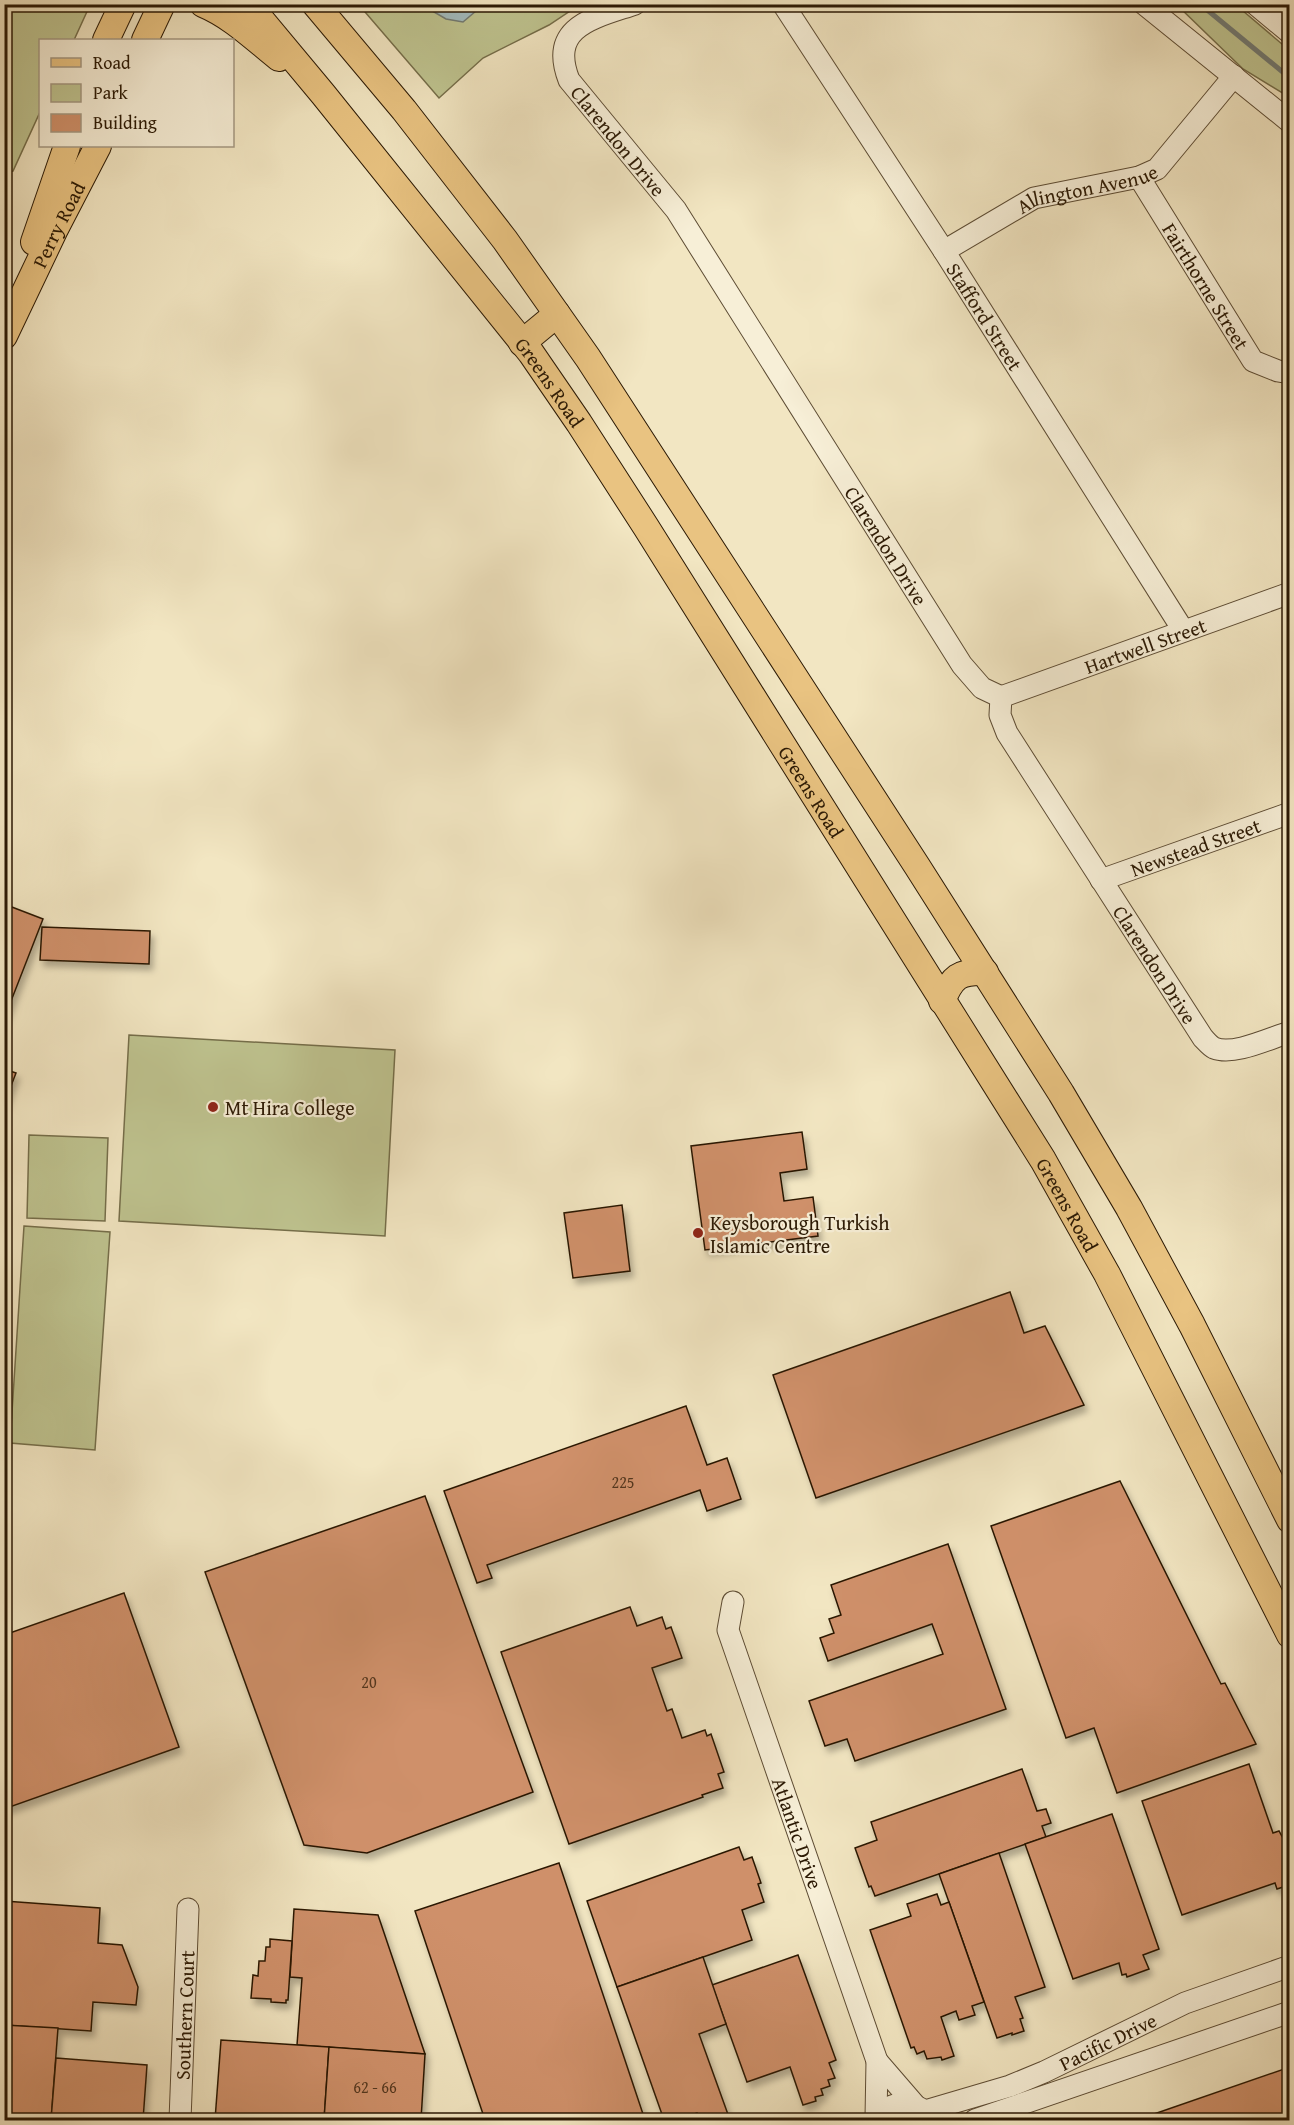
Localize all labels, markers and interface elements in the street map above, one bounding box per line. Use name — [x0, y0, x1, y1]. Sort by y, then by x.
legend — [39, 39, 234, 147]
text: Road — [93, 49, 131, 76]
text: Park — [93, 79, 129, 106]
street label: Clarendon Drive — [564, 79, 673, 202]
text: Building — [93, 109, 157, 136]
street label: Allington Avenue — [1010, 156, 1162, 220]
street label: Perry Road — [24, 176, 92, 272]
street label: Fairthorne Street — [1156, 217, 1257, 355]
street label: Stafford Street — [940, 256, 1030, 376]
street label: Greens Road — [509, 330, 592, 433]
street label: Clarendon Drive — [838, 480, 935, 611]
street label: Hartwell Street — [1080, 610, 1210, 680]
street label: Greens Road — [772, 740, 852, 843]
street label: Newstead Street — [1126, 810, 1264, 883]
street label: Clarendon Drive — [1107, 899, 1204, 1029]
place label: Mt Hira College — [225, 1093, 355, 1122]
marker: Mt Hira College — [206, 1100, 220, 1114]
street label: Greens Road — [1030, 1152, 1106, 1257]
place label: Keysborough Turkish Islamic Centre — [710, 1208, 889, 1260]
marker: Keysborough Turkish Islamic Centre — [691, 1226, 705, 1240]
house number: 225 — [611, 1470, 635, 1494]
house number: 20 — [361, 1670, 377, 1694]
street label: Atlantic Drive — [765, 1773, 831, 1893]
street label: Southern Court — [167, 1950, 201, 2080]
street label: Pacific Drive — [1054, 2005, 1161, 2077]
house number: 62 - 66 — [353, 2075, 397, 2099]

